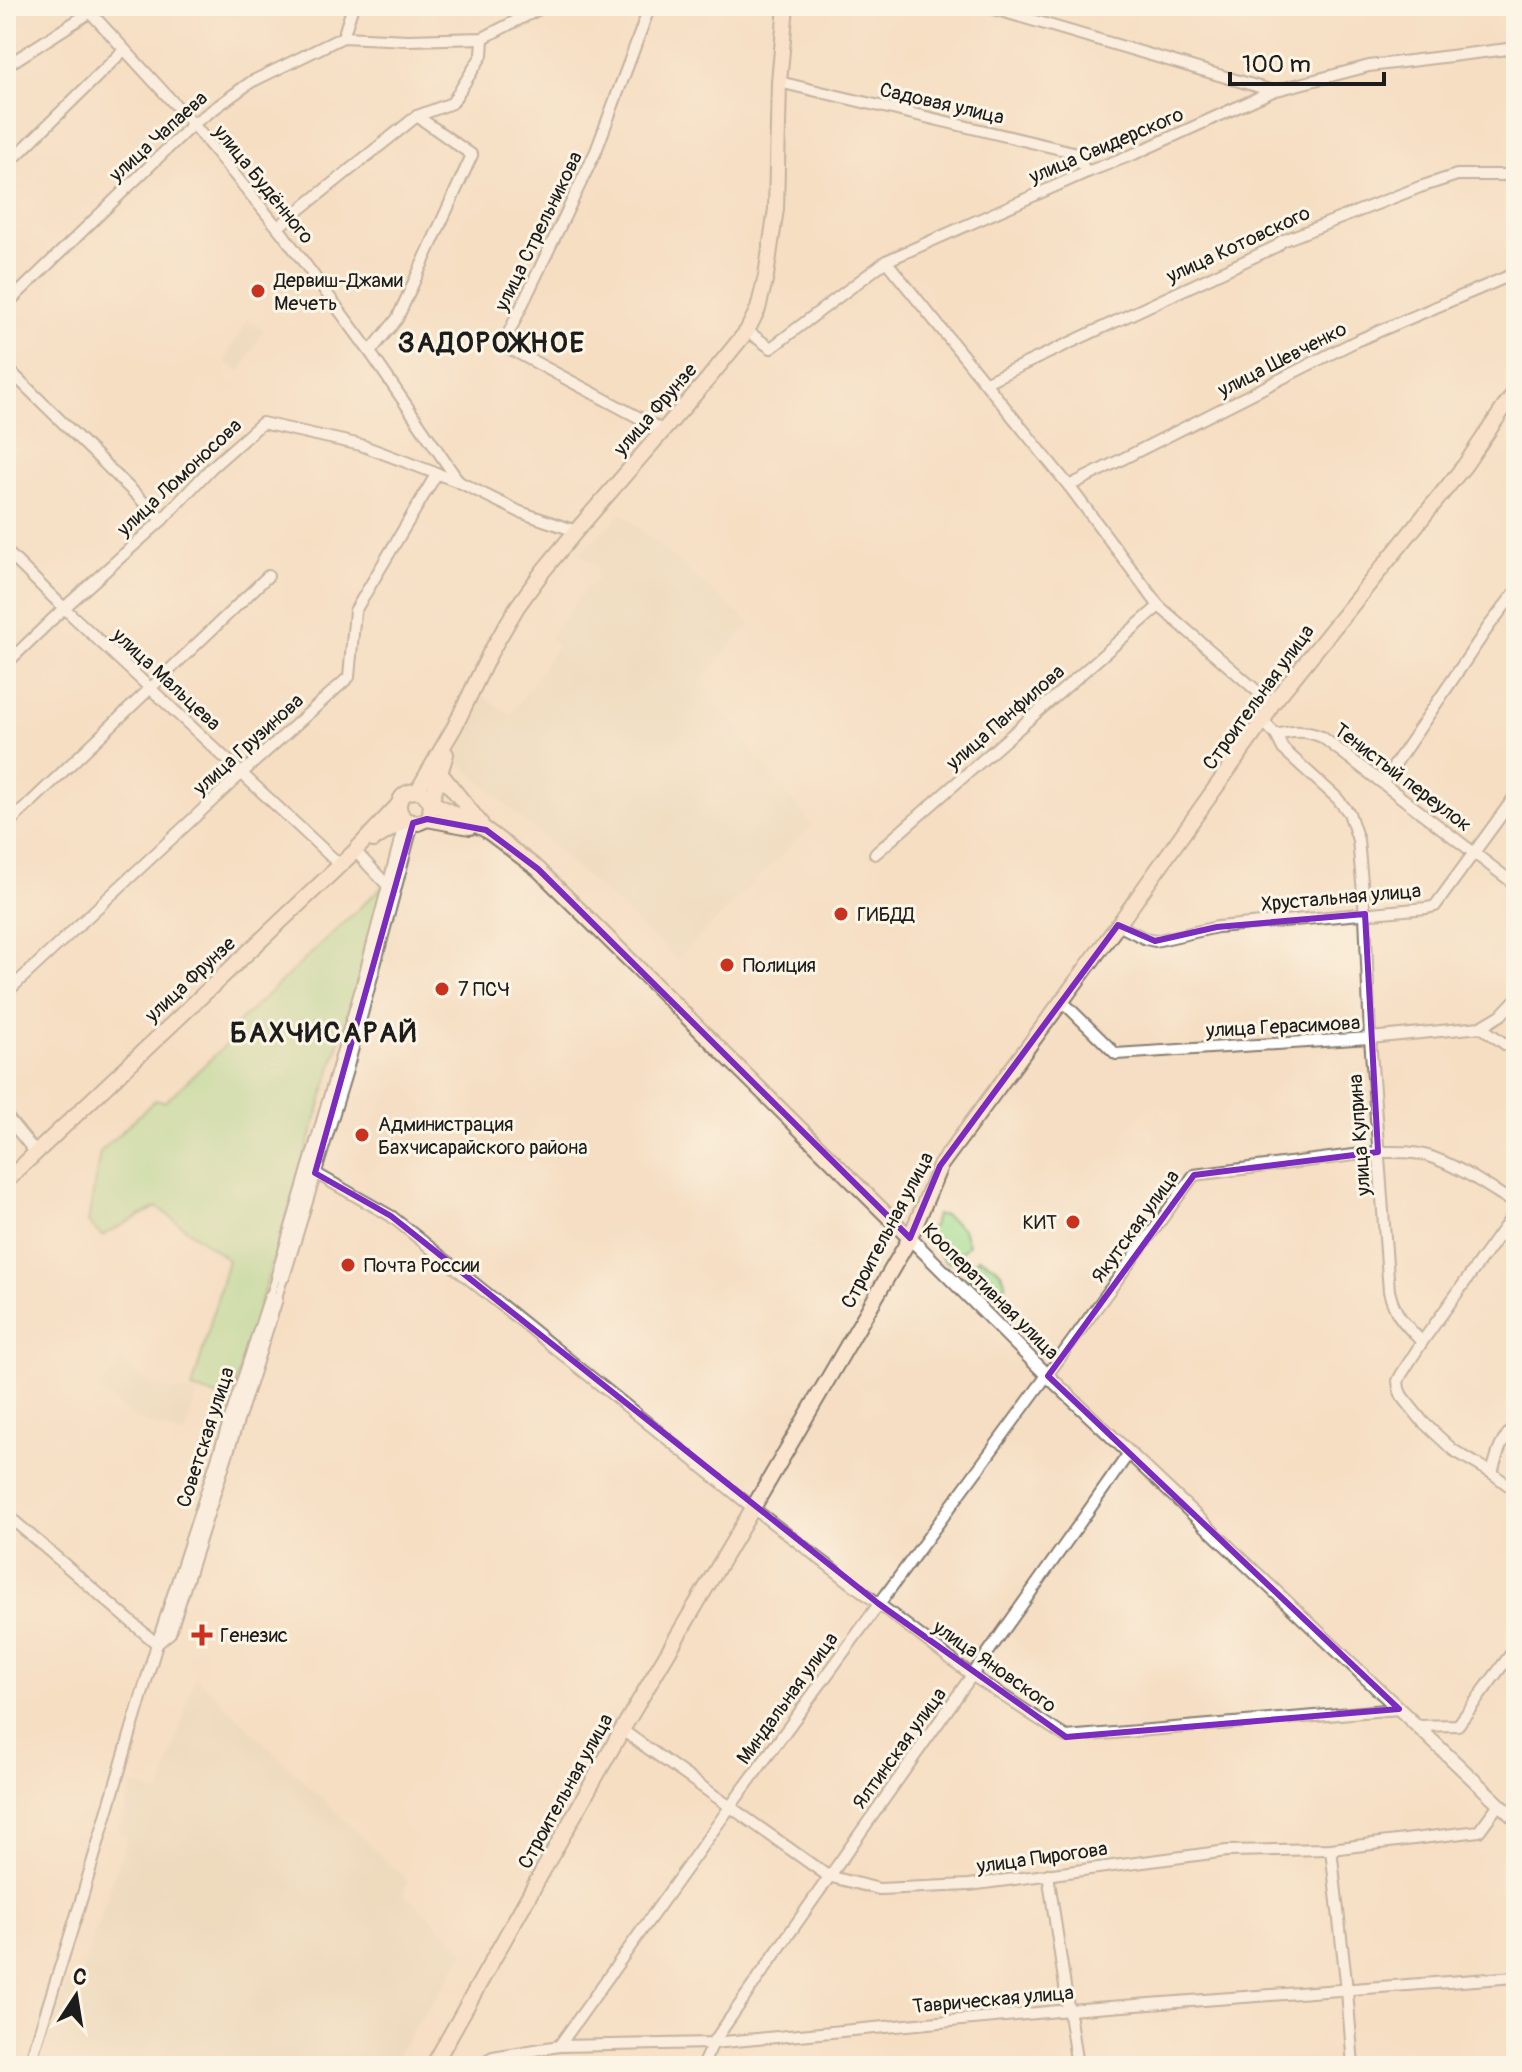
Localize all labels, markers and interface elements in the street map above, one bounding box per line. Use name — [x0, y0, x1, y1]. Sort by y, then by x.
scale bar — [1230, 36, 1384, 86]
text: 100 m — [1242, 50, 1311, 79]
street label: Садовая улица — [877, 77, 1007, 130]
street label: улица Чапаева — [103, 86, 213, 188]
street label: улица Свидерского — [1024, 102, 1187, 190]
street label: улица Будённого — [207, 119, 319, 249]
street label: улица Стрельникова — [489, 147, 588, 316]
street label: улица Котовского — [1161, 200, 1314, 289]
place label: Дервиш-Джами Мечеть — [273, 268, 403, 316]
marker: Дервиш-Джами Мечеть — [249, 282, 267, 300]
street label: улица Шевченко — [1213, 316, 1351, 403]
district label: ЗАДОРОЖНОЕ — [398, 326, 586, 361]
street label: улица Фрунзе — [608, 358, 703, 462]
street label: улица Ломоносова — [111, 413, 247, 542]
street label: Строительная улица — [1197, 620, 1320, 775]
street label: улица Мальцева — [107, 622, 226, 736]
street label: улица Панфилова — [940, 659, 1070, 776]
street label: улица Грузинова — [187, 688, 309, 801]
street label: Тенистый переулок — [1329, 717, 1476, 837]
street label: Хрустальная улица — [1260, 878, 1422, 917]
place label: ГИБДД — [857, 902, 916, 927]
marker: ГИБДД — [832, 905, 850, 923]
street label: улица Фрунзе — [139, 931, 241, 1028]
place label: Полиция — [743, 953, 816, 978]
marker: Полиция — [718, 956, 736, 974]
place label: 7 ПСЧ — [458, 977, 509, 1002]
marker: 7 ПСЧ — [433, 980, 451, 998]
street label: улица Герасимова — [1204, 1010, 1361, 1043]
district label: БАХЧИСАРАЙ — [230, 1016, 418, 1051]
street label: улица Куприна — [1343, 1073, 1376, 1198]
place label: Администрация Бахчисарайского района — [378, 1112, 588, 1160]
marker: Администрация Бахчисарайского района — [353, 1126, 371, 1144]
street label: Строительная улица — [836, 1148, 939, 1313]
street label: Якутская улица — [1086, 1165, 1185, 1288]
place label: КИТ — [1022, 1210, 1057, 1235]
marker: КИТ — [1064, 1213, 1082, 1231]
street label: Кооперативная улица — [917, 1218, 1064, 1365]
place label: Почта России — [364, 1253, 479, 1278]
marker: Почта России — [339, 1256, 357, 1274]
street label: Советская улица — [171, 1364, 240, 1511]
street label: улица Яновского — [927, 1614, 1062, 1718]
place label: Генезис — [220, 1623, 288, 1648]
marker: Генезис — [191, 1624, 213, 1646]
street label: Миндальная улица — [731, 1627, 844, 1769]
street label: Ялтинская улица — [847, 1683, 952, 1814]
street label: Строительная улица — [512, 1709, 619, 1873]
street label: улица Пирогова — [974, 1836, 1109, 1879]
north arrow — [36, 1956, 116, 2036]
text: С — [70, 1962, 90, 1993]
street label: Таврическая улица — [911, 1980, 1075, 2019]

